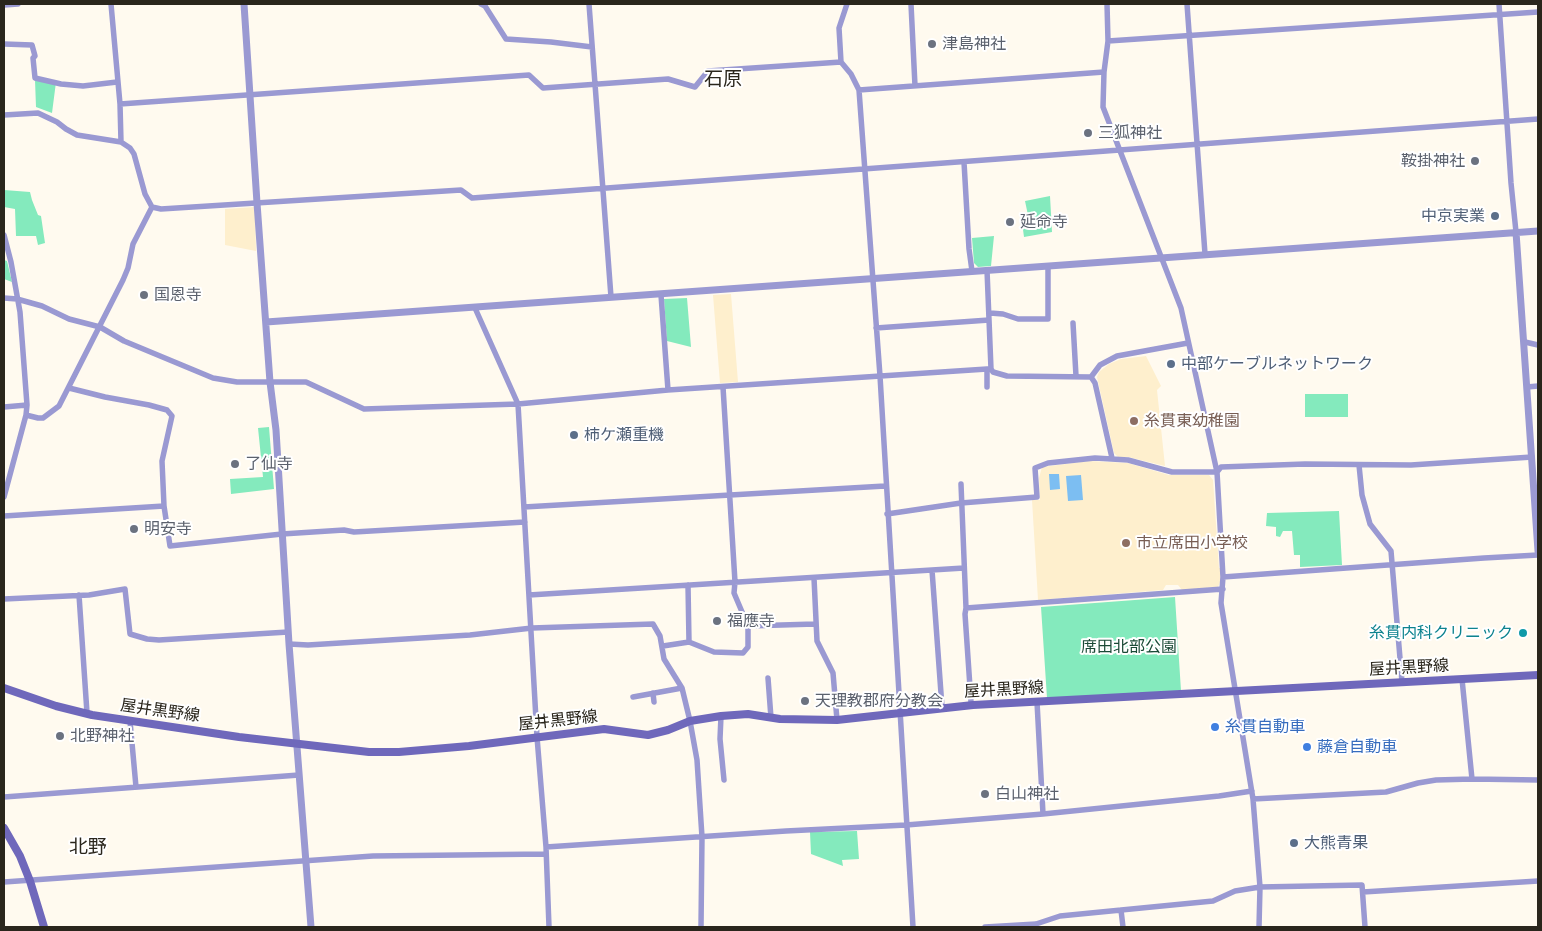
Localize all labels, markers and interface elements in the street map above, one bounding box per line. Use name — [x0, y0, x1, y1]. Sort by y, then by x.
place label: 津島神社 — [942, 34, 1006, 54]
marker: 津島神社 — [926, 38, 938, 50]
district label: 石原 — [704, 69, 742, 91]
place label: 三狐神社 — [1098, 123, 1162, 143]
marker: 三狐神社 — [1082, 127, 1094, 139]
place label: 鞍掛神社 — [1401, 151, 1465, 171]
marker: 鞍掛神社 — [1469, 155, 1481, 167]
place label: 中京実業 — [1421, 206, 1485, 226]
marker: 中京実業 — [1489, 210, 1501, 222]
place label: 延命寺 — [1020, 212, 1068, 232]
marker: 延命寺 — [1004, 216, 1016, 228]
place label: 国恩寺 — [154, 285, 202, 305]
marker: 国恩寺 — [138, 289, 150, 301]
place label: 中部ケーブルネットワーク — [1181, 354, 1373, 374]
marker: 中部ケーブルネットワーク — [1165, 358, 1177, 370]
place label: 糸貫東幼稚園 — [1144, 411, 1240, 431]
marker: 糸貫東幼稚園 — [1128, 415, 1140, 427]
place label: 柿ケ瀬重機 — [584, 425, 664, 445]
marker: 柿ケ瀬重機 — [568, 429, 580, 441]
place label: 了仙寺 — [245, 454, 293, 474]
marker: 了仙寺 — [229, 458, 241, 470]
place label: 明安寺 — [144, 519, 192, 539]
marker: 明安寺 — [128, 523, 140, 535]
place label: 市立席田小学校 — [1136, 533, 1248, 553]
marker: 市立席田小学校 — [1120, 537, 1132, 549]
place label: 福應寺 — [727, 611, 775, 631]
marker: 福應寺 — [711, 615, 723, 627]
place label: 糸貫内科クリニック — [1369, 623, 1513, 643]
marker: 糸貫内科クリニック — [1517, 627, 1529, 639]
park label: 席田北部公園 — [1081, 637, 1177, 657]
street label: 屋井黒野線 — [1369, 656, 1449, 680]
street label: 屋井黒野線 — [964, 678, 1044, 702]
place label: 天理教郡府分教会 — [815, 691, 943, 711]
marker: 天理教郡府分教会 — [799, 695, 811, 707]
street label: 屋井黒野線 — [119, 696, 201, 726]
street label: 屋井黒野線 — [517, 707, 599, 735]
place label: 糸貫自動車 — [1225, 717, 1305, 737]
marker: 糸貫自動車 — [1209, 721, 1221, 733]
place label: 北野神社 — [70, 726, 134, 746]
marker: 北野神社 — [54, 730, 66, 742]
place label: 藤倉自動車 — [1317, 737, 1397, 757]
marker: 藤倉自動車 — [1301, 741, 1313, 753]
place label: 白山神社 — [995, 784, 1059, 804]
marker: 白山神社 — [979, 788, 991, 800]
place label: 大熊青果 — [1304, 833, 1368, 853]
district label: 北野 — [69, 837, 107, 859]
marker: 大熊青果 — [1288, 837, 1300, 849]

